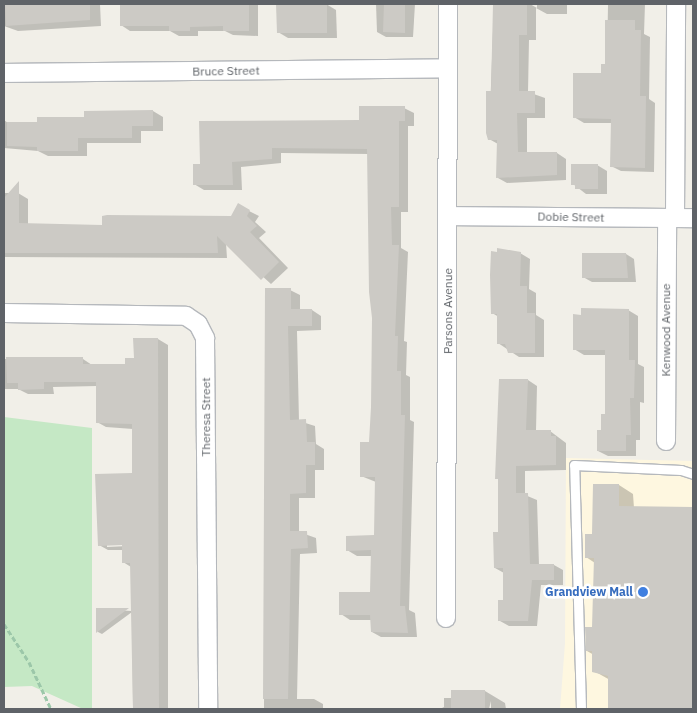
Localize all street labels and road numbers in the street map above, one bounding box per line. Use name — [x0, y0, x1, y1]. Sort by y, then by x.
street label: Bruce Street — [192, 63, 260, 79]
street label: Dobie Street — [537, 209, 605, 225]
street label: Parsons Avenue — [441, 268, 455, 354]
street label: Kenwood Avenue — [659, 283, 673, 377]
street label: Theresa Street — [199, 377, 213, 457]

